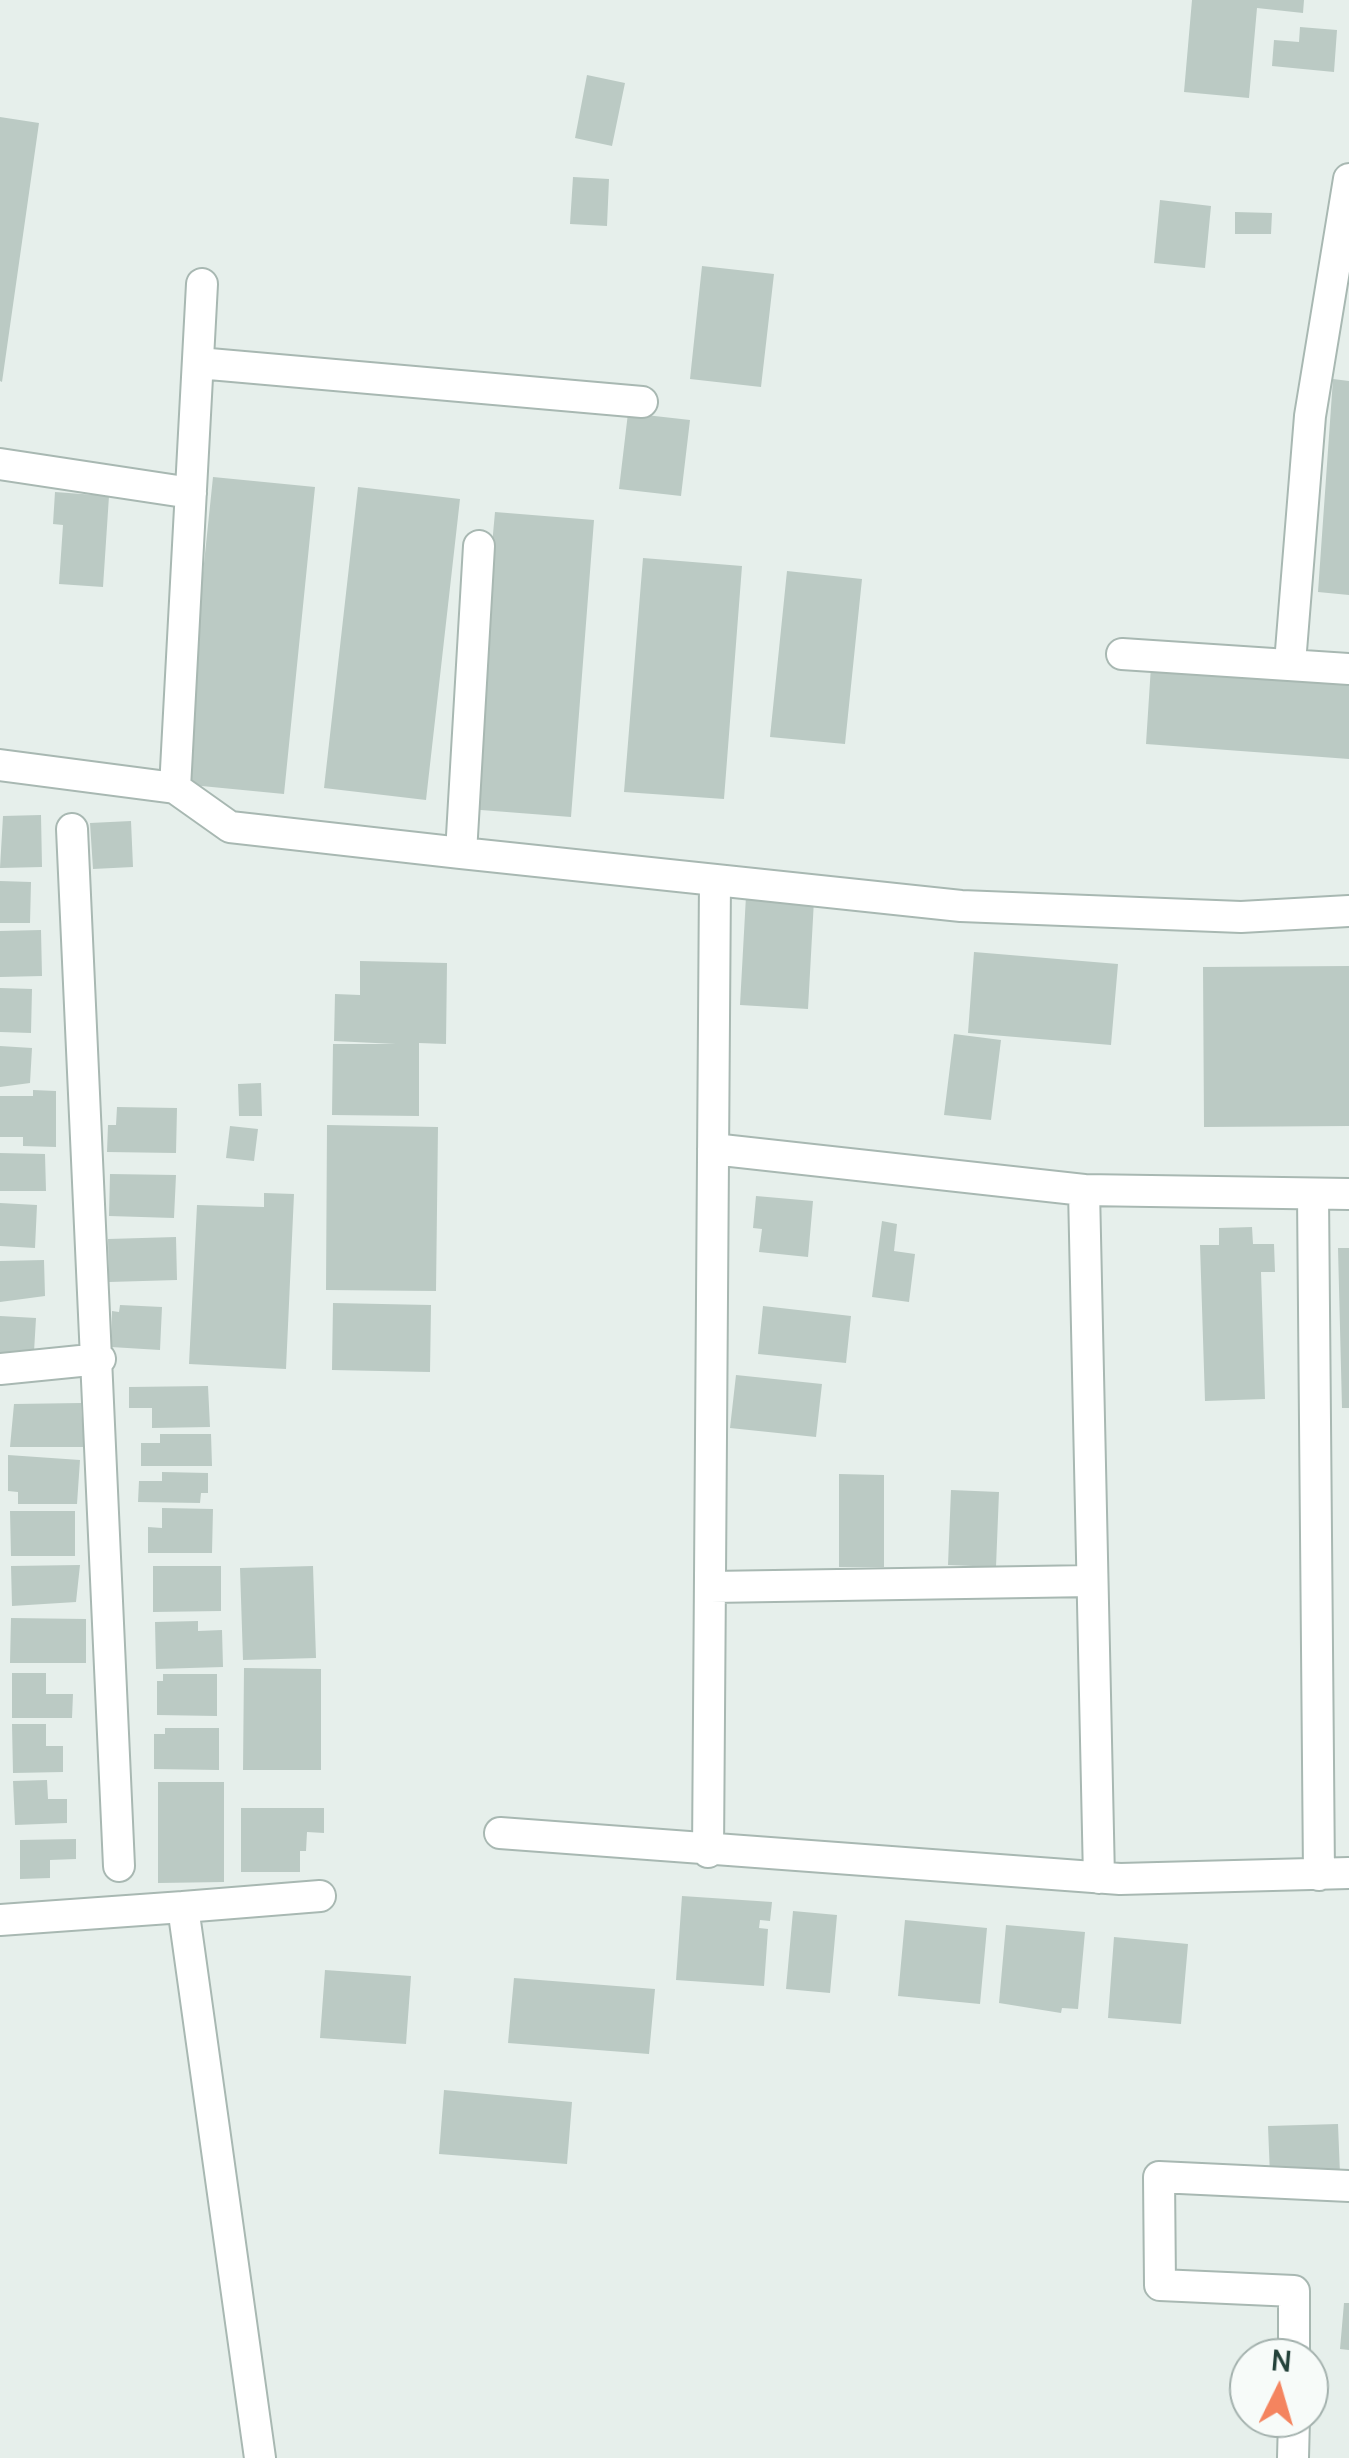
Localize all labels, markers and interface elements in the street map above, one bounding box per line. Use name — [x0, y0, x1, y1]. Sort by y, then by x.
north arrow — [1229, 2338, 1329, 2438]
text: N — [1270, 2340, 1293, 2380]

